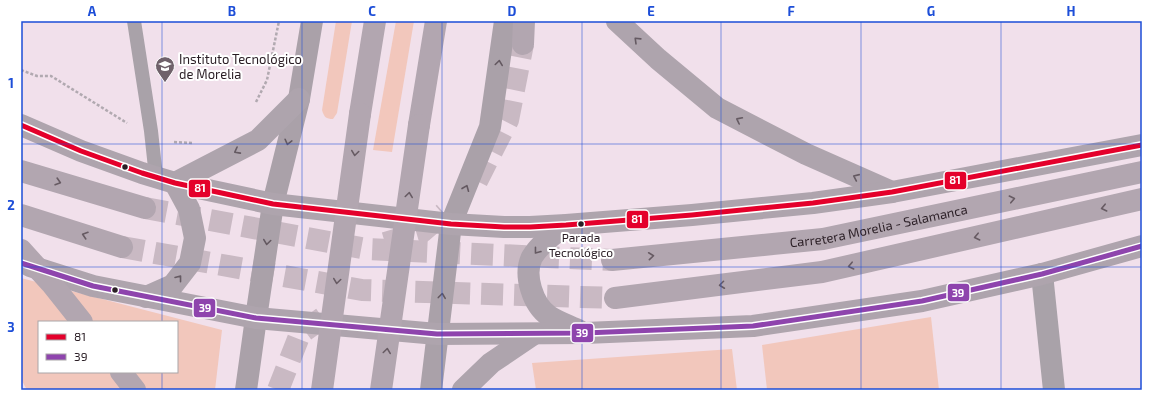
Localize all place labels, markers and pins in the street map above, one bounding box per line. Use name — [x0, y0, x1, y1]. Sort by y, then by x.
place label: Instituto Tecnológico de Morelia — [179, 51, 302, 82]
school or university icon: Instituto Tecnológico de Morelia — [154, 55, 176, 83]
unlabelled marker — [120, 162, 130, 172]
marker: Parada Tecnológico — [576, 219, 586, 229]
place label: Parada Tecnológico — [549, 230, 613, 259]
unlabelled marker — [110, 285, 120, 295]

